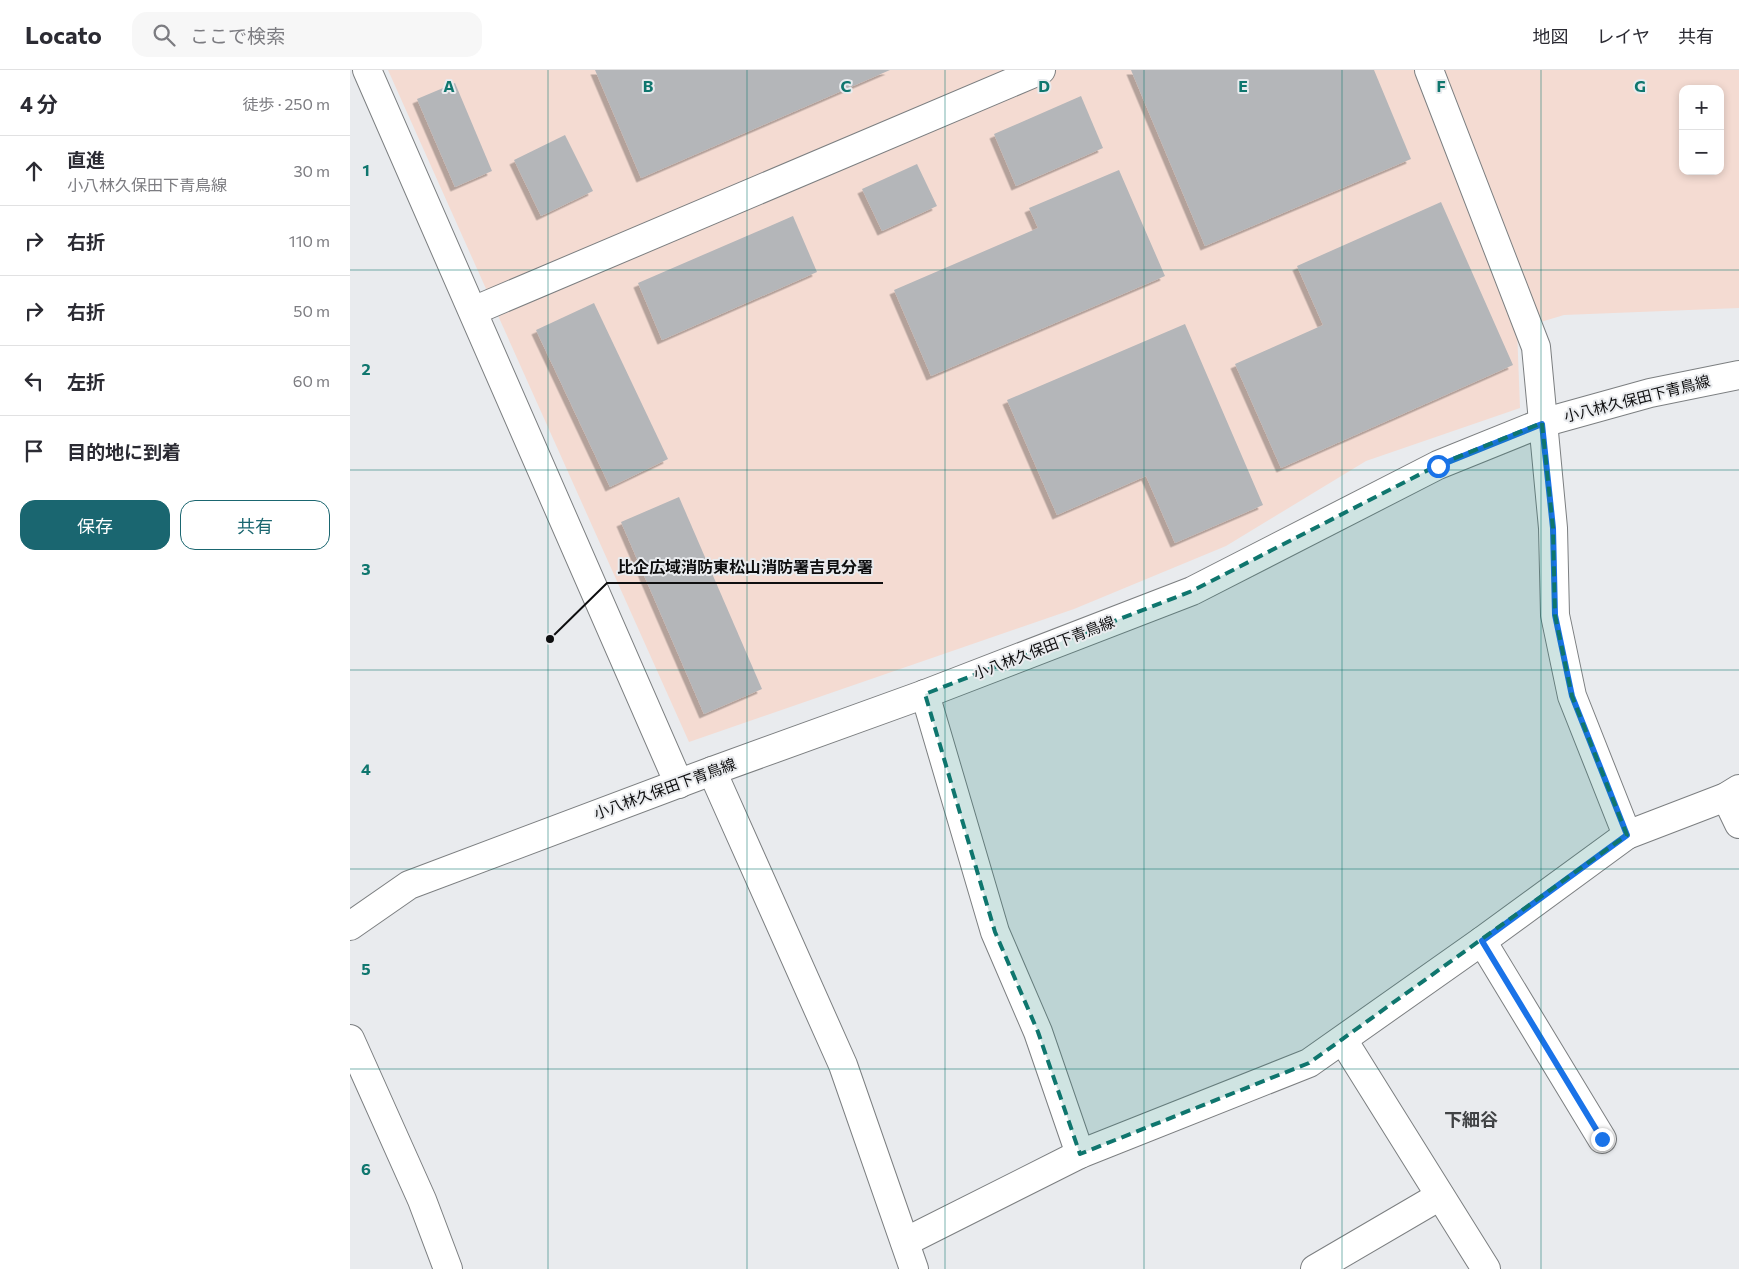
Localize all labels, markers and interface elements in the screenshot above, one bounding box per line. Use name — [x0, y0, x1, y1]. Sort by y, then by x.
search box — [132, 12, 482, 57]
text: Locato — [25, 20, 102, 49]
icon: search — [150, 21, 178, 49]
text: ここで検索 — [190, 24, 285, 47]
text: 地図 — [1533, 25, 1569, 47]
text: レイヤ — [1597, 25, 1650, 47]
text: 共有 — [1678, 25, 1714, 47]
text: A — [443, 76, 455, 95]
text: B — [643, 76, 654, 95]
text: C — [841, 76, 852, 95]
text: D — [1038, 76, 1050, 95]
text: E — [1238, 76, 1248, 95]
text: F — [1436, 76, 1446, 95]
text: G — [1634, 76, 1646, 95]
map controls — [1679, 85, 1724, 175]
button: + — [1679, 85, 1724, 130]
text: 4 分 — [20, 91, 58, 116]
text: 徒歩 · 250 m — [243, 94, 330, 113]
button: − — [1679, 130, 1724, 175]
text: 直進 — [67, 148, 105, 171]
icon: ahead — [20, 157, 48, 185]
text: 1 — [362, 160, 370, 179]
text: 30 m — [293, 161, 330, 180]
text: 小八林久保田下青鳥線 — [67, 175, 227, 194]
icon: right — [20, 227, 48, 255]
text: 右折 — [67, 230, 105, 253]
text: 110 m — [289, 231, 330, 250]
icon: right — [20, 297, 48, 325]
text: 右折 — [67, 300, 105, 323]
text: 50 m — [293, 301, 330, 320]
text: 2 — [361, 359, 371, 378]
icon: left — [20, 367, 48, 395]
text: 左折 — [67, 370, 105, 393]
text: 60 m — [293, 371, 330, 390]
street label: 小八林久保田下青鳥線 — [1562, 371, 1712, 425]
icon: arrive — [20, 437, 48, 465]
text: 目的地に到着 — [67, 440, 181, 463]
route start — [1427, 455, 1450, 478]
button: 保存 — [20, 500, 170, 550]
button: 共有 — [180, 500, 330, 550]
callout: 比企広域消防東松山消防署吉見分署 — [607, 552, 883, 583]
text: 比企広域消防東松山消防署吉見分署 — [617, 557, 873, 576]
text: 3 — [361, 559, 371, 578]
street label: 小八林久保田下青鳥線 — [970, 612, 1117, 682]
street label: 小八林久保田下青鳥線 — [591, 754, 738, 822]
text: 4 — [361, 759, 371, 778]
text: 5 — [361, 959, 371, 978]
district label: 下細谷 — [1444, 1108, 1498, 1130]
route end — [1591, 1128, 1614, 1151]
text: 6 — [361, 1159, 371, 1178]

